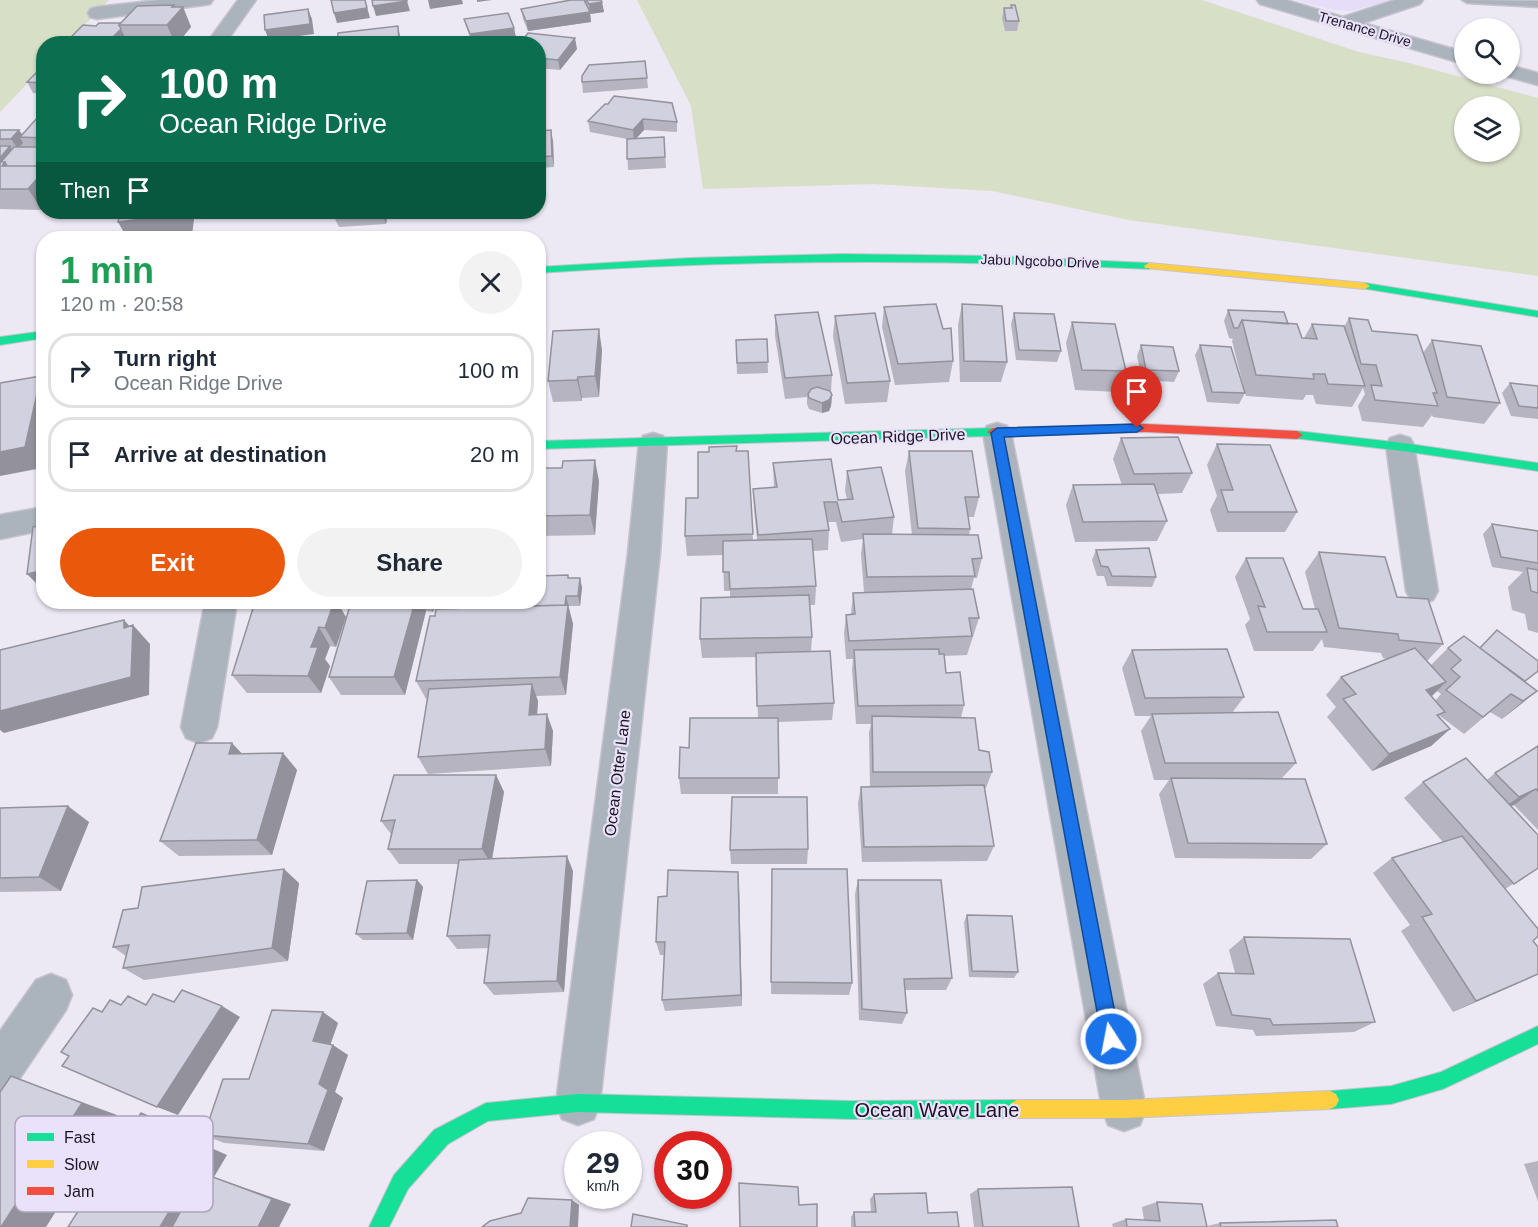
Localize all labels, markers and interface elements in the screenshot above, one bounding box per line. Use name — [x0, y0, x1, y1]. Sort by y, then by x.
street label: Trenance Drive — [1317, 8, 1413, 50]
map controls — [1454, 18, 1520, 162]
button: search — [1454, 18, 1520, 84]
icon: right — [60, 60, 138, 138]
text: 100 m — [159, 60, 278, 107]
button: layers — [1454, 96, 1520, 162]
text: Ocean Ridge Drive — [159, 109, 387, 139]
icon: arrive — [122, 174, 155, 207]
text: Then — [60, 178, 110, 203]
text: 1 min — [60, 250, 154, 291]
button: close — [459, 251, 522, 314]
street label: Jabu Ngcobo Drive — [980, 251, 1100, 271]
text: 120 m · 20:58 — [60, 293, 183, 315]
text: Turn right — [114, 346, 216, 371]
icon: right — [63, 354, 96, 387]
text: 100 m — [458, 358, 519, 383]
pin — [1111, 366, 1162, 428]
text: Ocean Ridge Drive — [114, 372, 283, 394]
icon: arrive — [1120, 375, 1153, 408]
street label: Ocean Ridge Drive — [830, 426, 966, 447]
icon: arrive — [63, 438, 96, 471]
text: Arrive at destination — [114, 442, 327, 467]
text: 20 m — [470, 442, 519, 467]
button: Exit — [60, 528, 285, 597]
button: Share — [297, 528, 522, 597]
street label: Ocean Otter Lane — [601, 709, 634, 837]
position arrow — [1079, 1007, 1143, 1071]
street label: Ocean Wave Lane — [855, 1099, 1019, 1121]
legend — [15, 1116, 213, 1212]
text: Fast — [64, 1129, 96, 1146]
speed limit sign: 30 — [654, 1131, 732, 1209]
text: 29 — [586, 1146, 620, 1179]
text: Slow — [64, 1156, 99, 1173]
text: km/h — [587, 1177, 619, 1194]
text: Jam — [64, 1183, 94, 1200]

